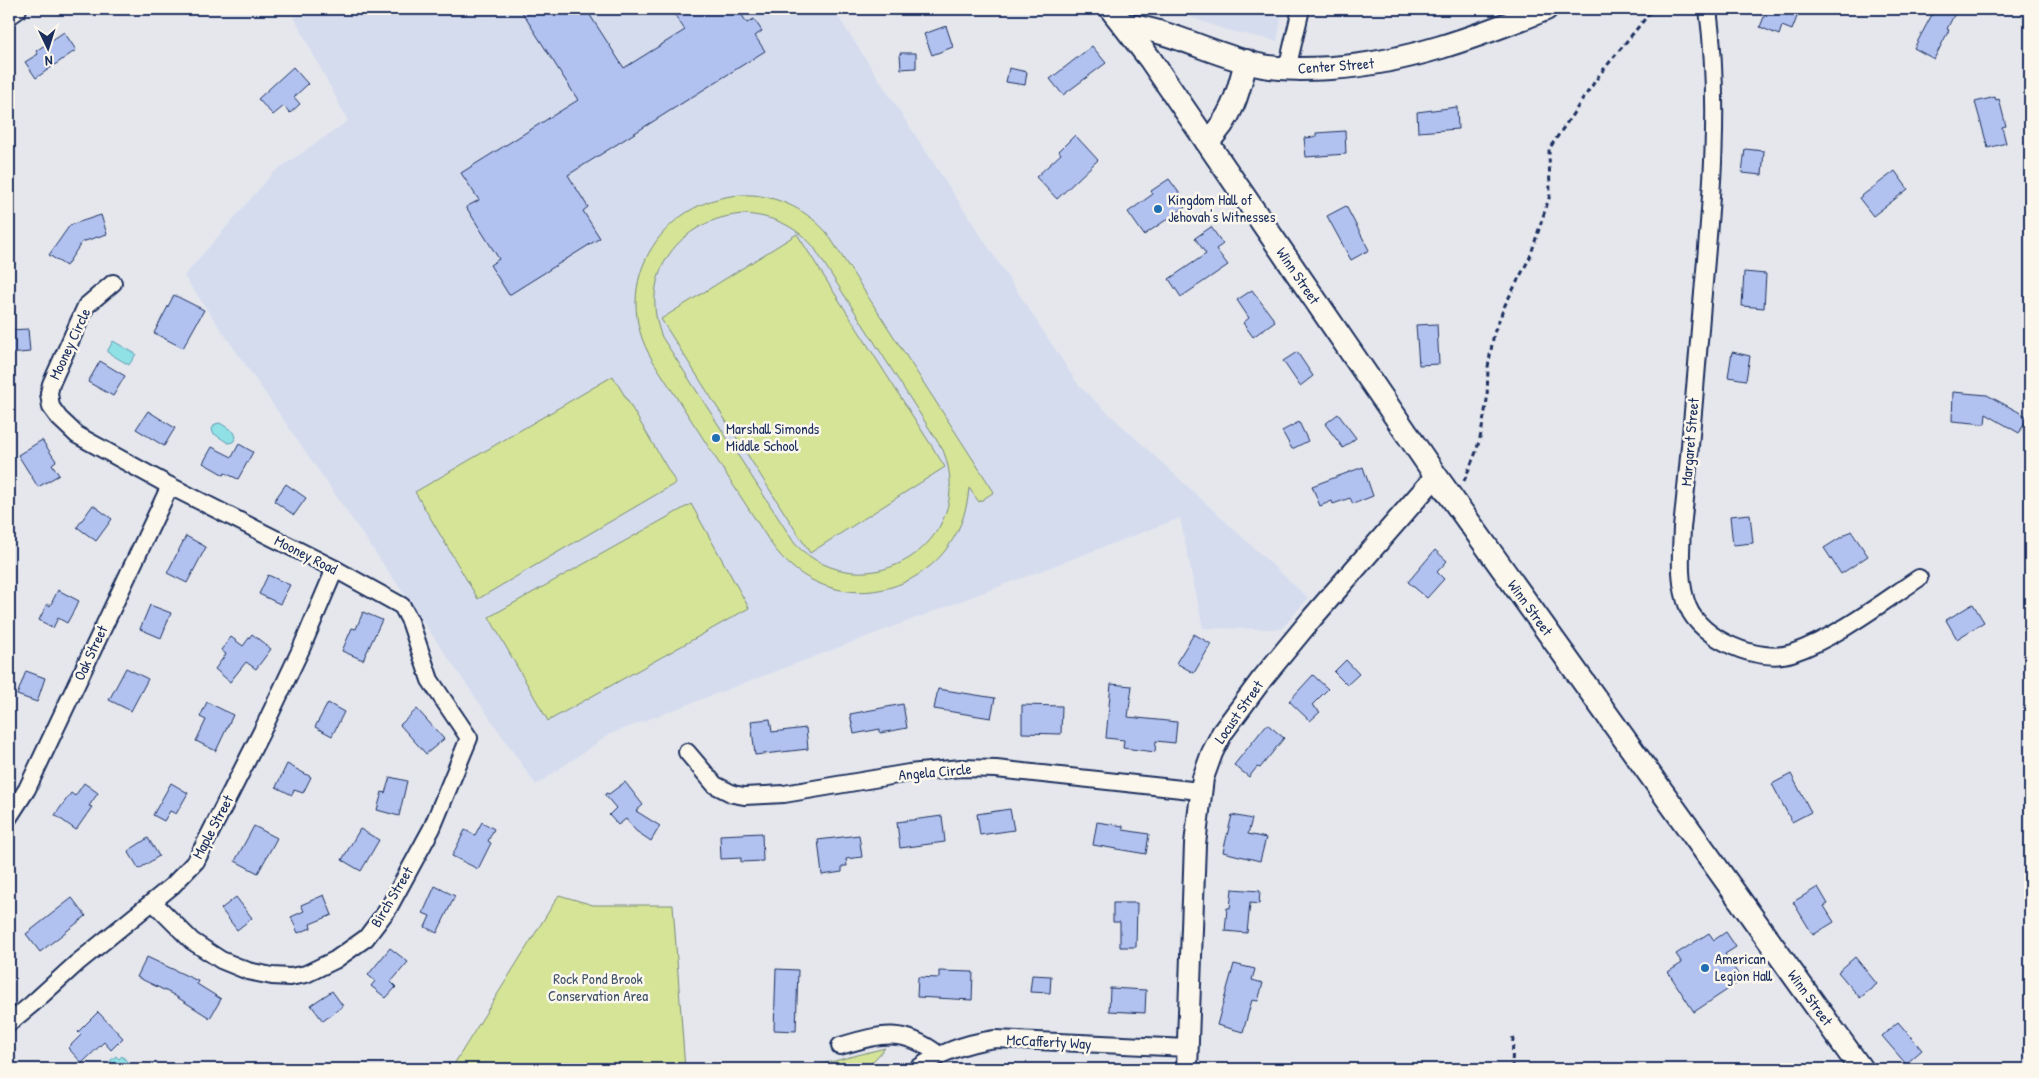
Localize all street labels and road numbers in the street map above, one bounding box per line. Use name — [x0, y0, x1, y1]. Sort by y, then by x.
street label: Center Street — [1297, 52, 1376, 79]
street label: Winn Street — [1272, 243, 1326, 309]
street label: Mooney Circle — [44, 305, 95, 383]
street label: Margaret Street — [1675, 396, 1704, 487]
street label: Mooney Road — [271, 530, 341, 579]
street label: Winn Street — [1503, 575, 1558, 641]
street label: Oak Street — [69, 621, 113, 684]
street label: Locust Street — [1209, 675, 1269, 748]
street label: Angela Circle — [898, 758, 972, 785]
street label: Maple Street — [187, 790, 239, 862]
street label: Birch Street — [365, 862, 418, 931]
street label: Winn Street — [1783, 965, 1838, 1031]
street label: McCafferty Way — [1006, 1029, 1092, 1054]

